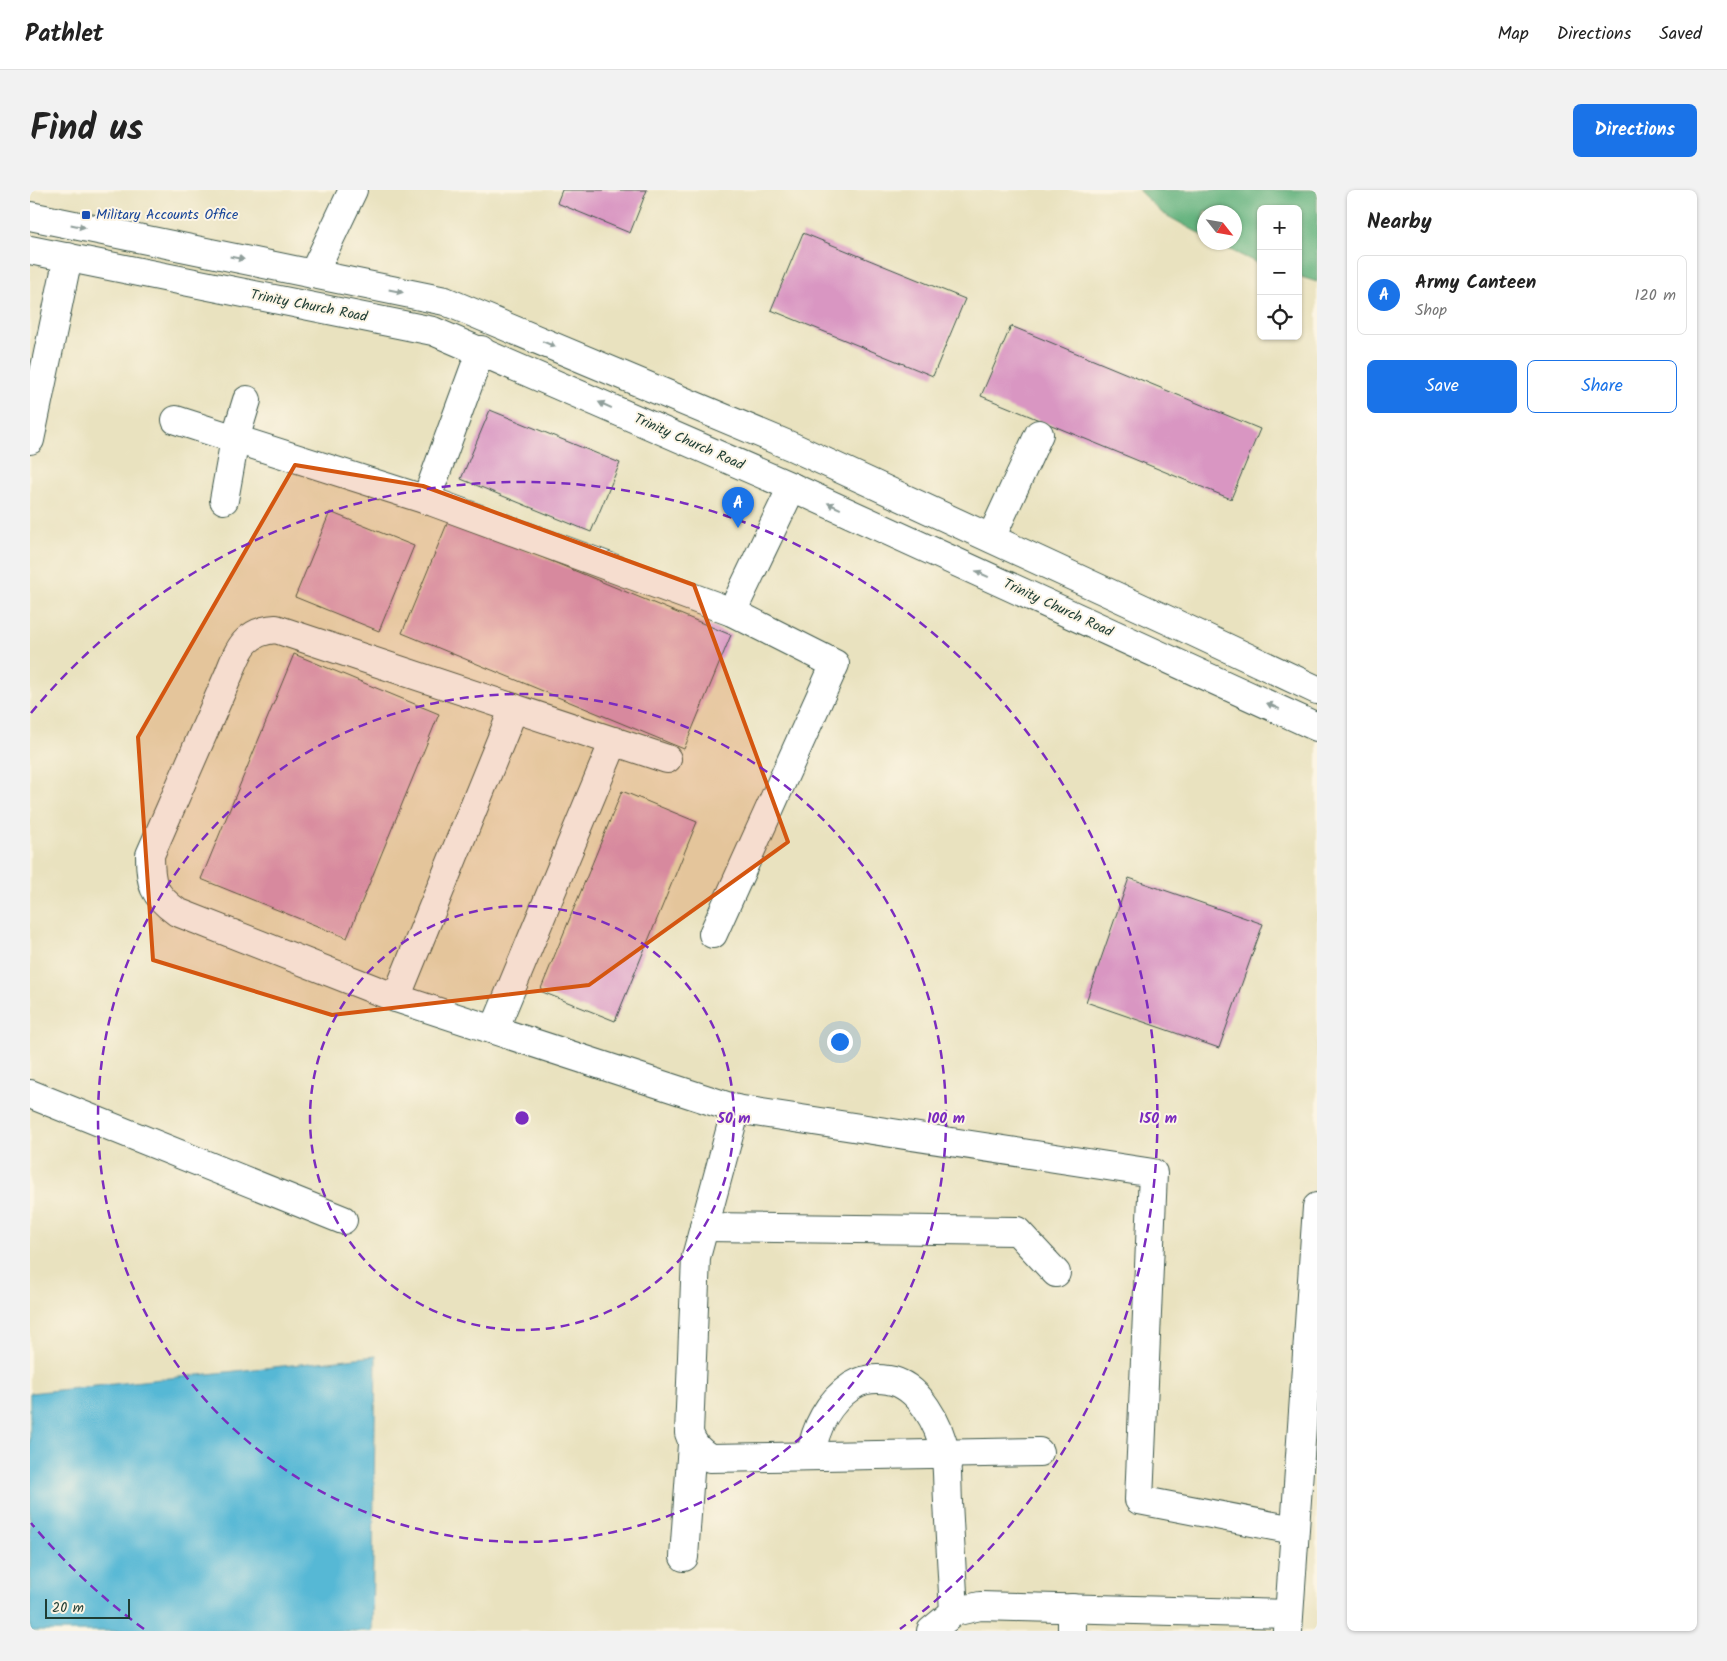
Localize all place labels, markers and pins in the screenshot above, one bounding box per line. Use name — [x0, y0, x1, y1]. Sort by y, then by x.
place label: Military Accounts Office — [96, 204, 239, 226]
marker: Military Accounts Office — [80, 209, 92, 221]
pin: A — [722, 487, 754, 528]
centre of rings — [513, 1109, 531, 1127]

